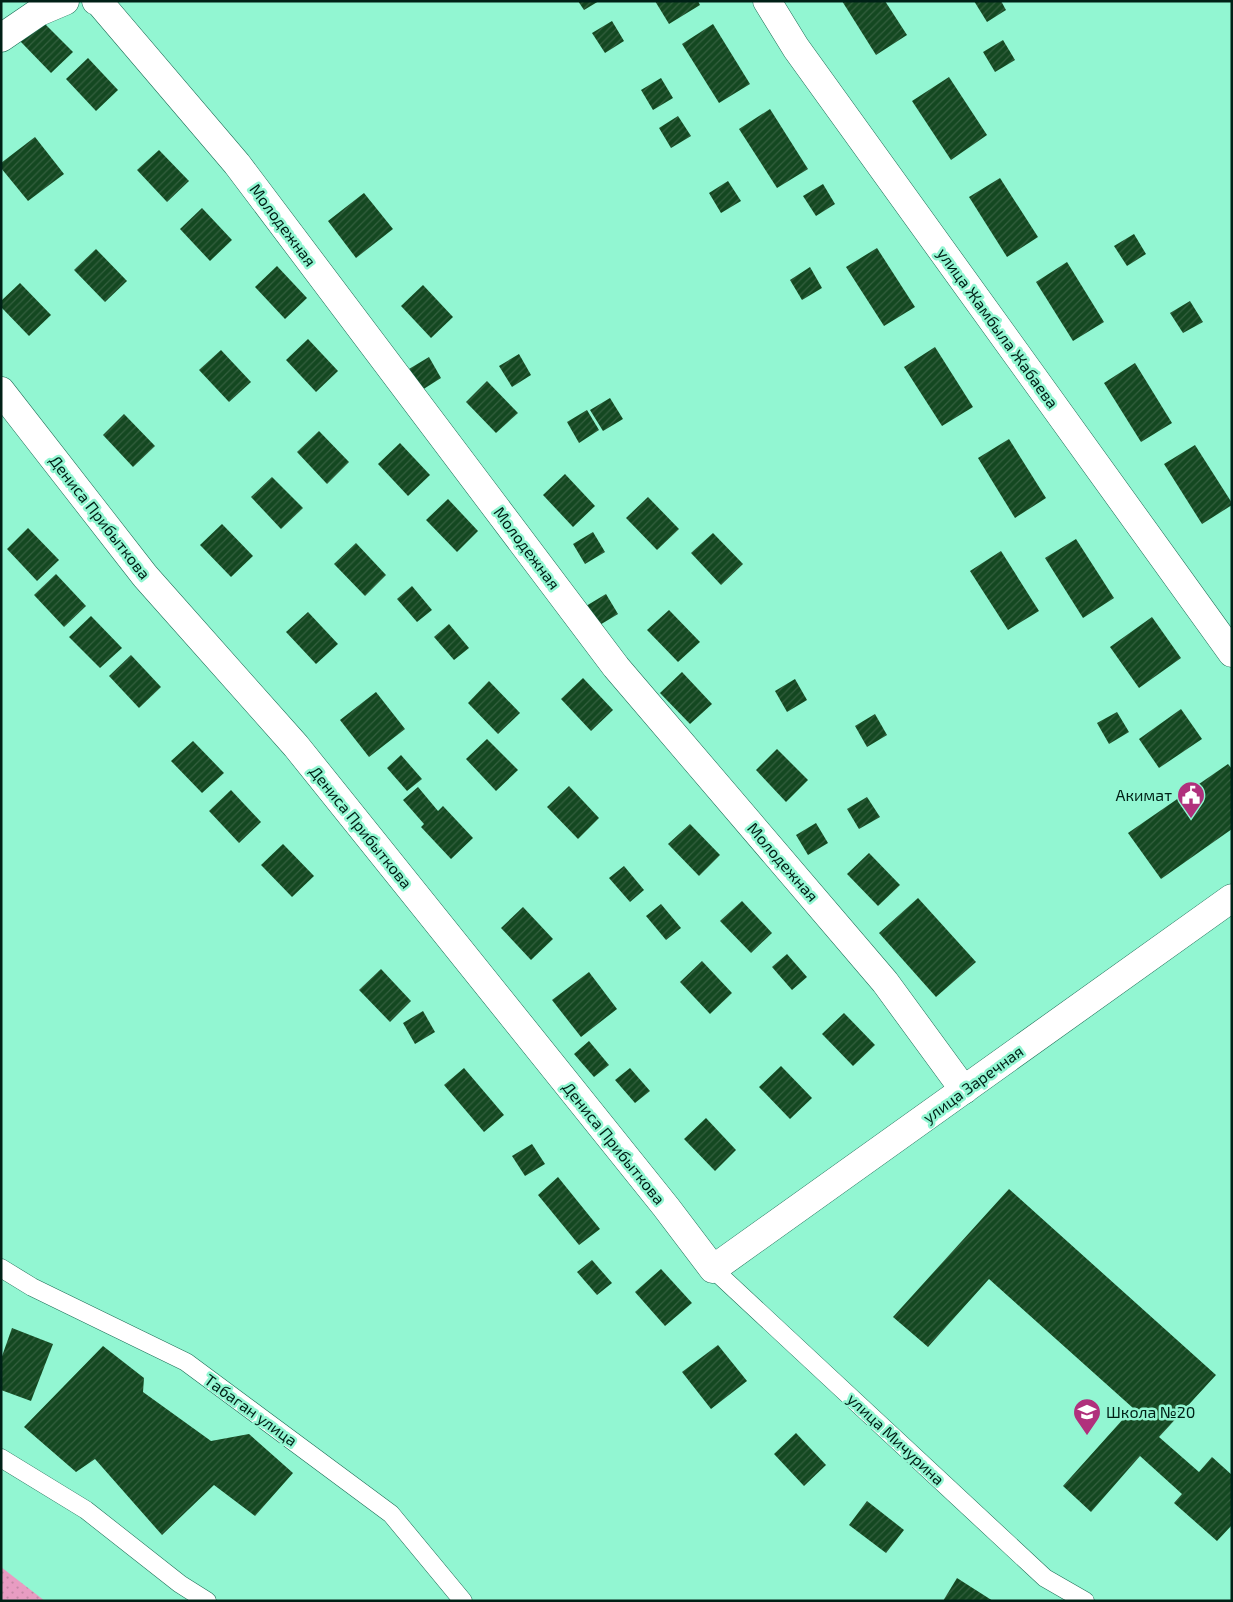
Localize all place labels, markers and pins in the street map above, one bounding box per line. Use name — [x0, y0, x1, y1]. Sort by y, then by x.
public building icon: Акимат — [1176, 780, 1206, 819]
place label: Акимат — [1115, 785, 1172, 804]
school or university icon: Школа №20 — [1072, 1397, 1102, 1436]
place label: Школа №20 — [1106, 1402, 1196, 1421]

